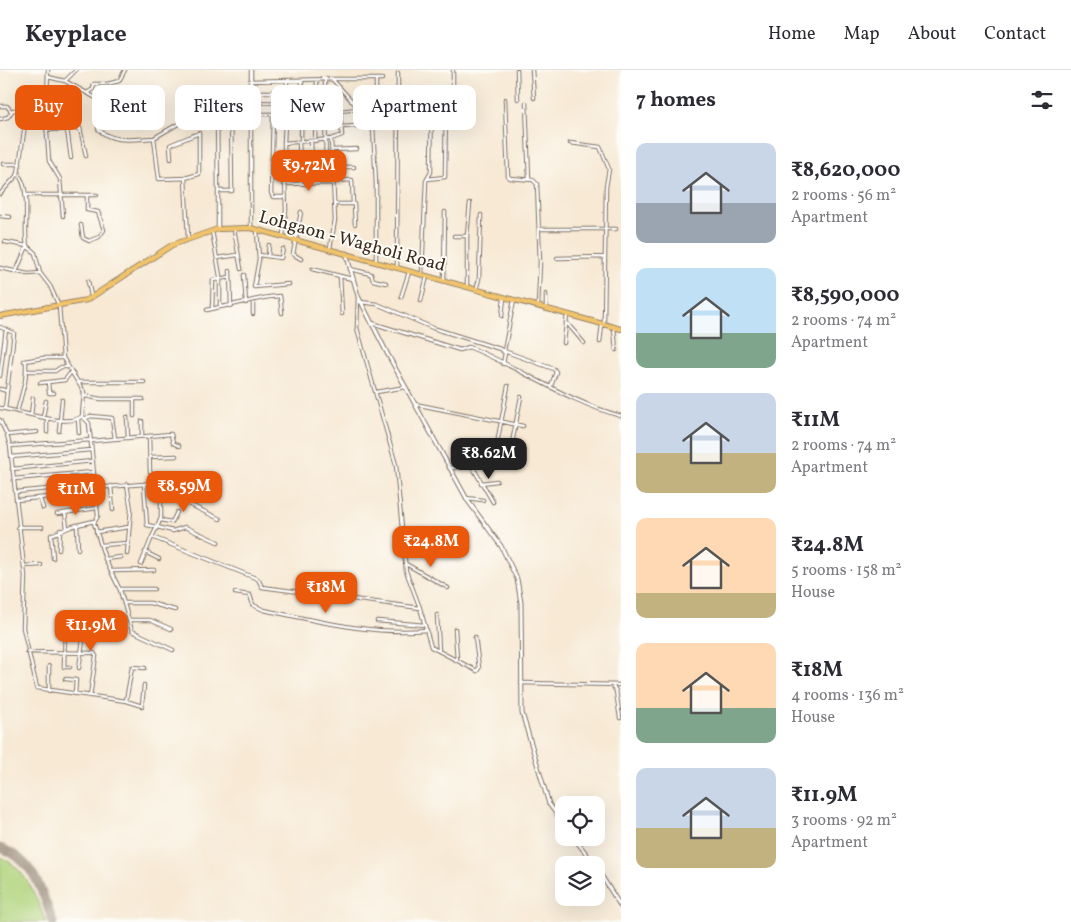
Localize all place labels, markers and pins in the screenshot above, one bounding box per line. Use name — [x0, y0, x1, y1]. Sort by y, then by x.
pin: ₹9.72M — [268, 150, 350, 192]
pin: ₹8.62M — [448, 438, 530, 480]
pin: ₹8.59M — [143, 470, 225, 513]
pin: ₹11M — [46, 474, 106, 516]
pin: ₹24.8M — [390, 526, 472, 568]
pin: ₹18M — [296, 572, 356, 614]
pin: ₹11.9M — [50, 610, 132, 652]

